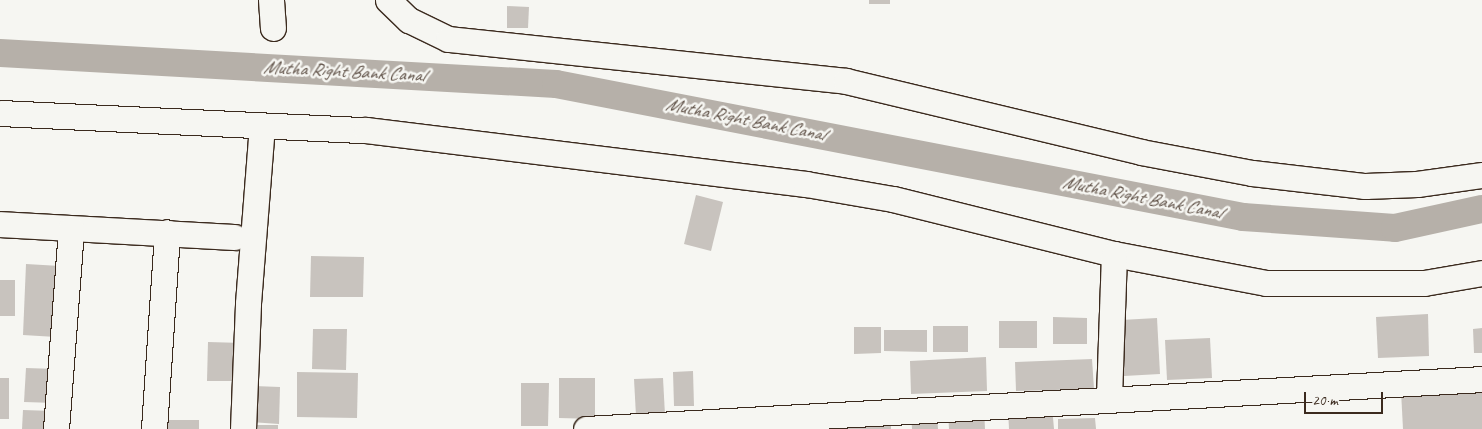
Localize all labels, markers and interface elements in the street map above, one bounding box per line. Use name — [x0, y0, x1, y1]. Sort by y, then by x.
water label: Mutha Right Bank Canal — [262, 56, 426, 88]
water label: Mutha Right Bank Canal — [663, 93, 827, 147]
water label: Mutha Right Bank Canal — [1060, 171, 1224, 225]
scale bar — [1307, 382, 1386, 414]
text: 20 m — [1312, 391, 1338, 410]

